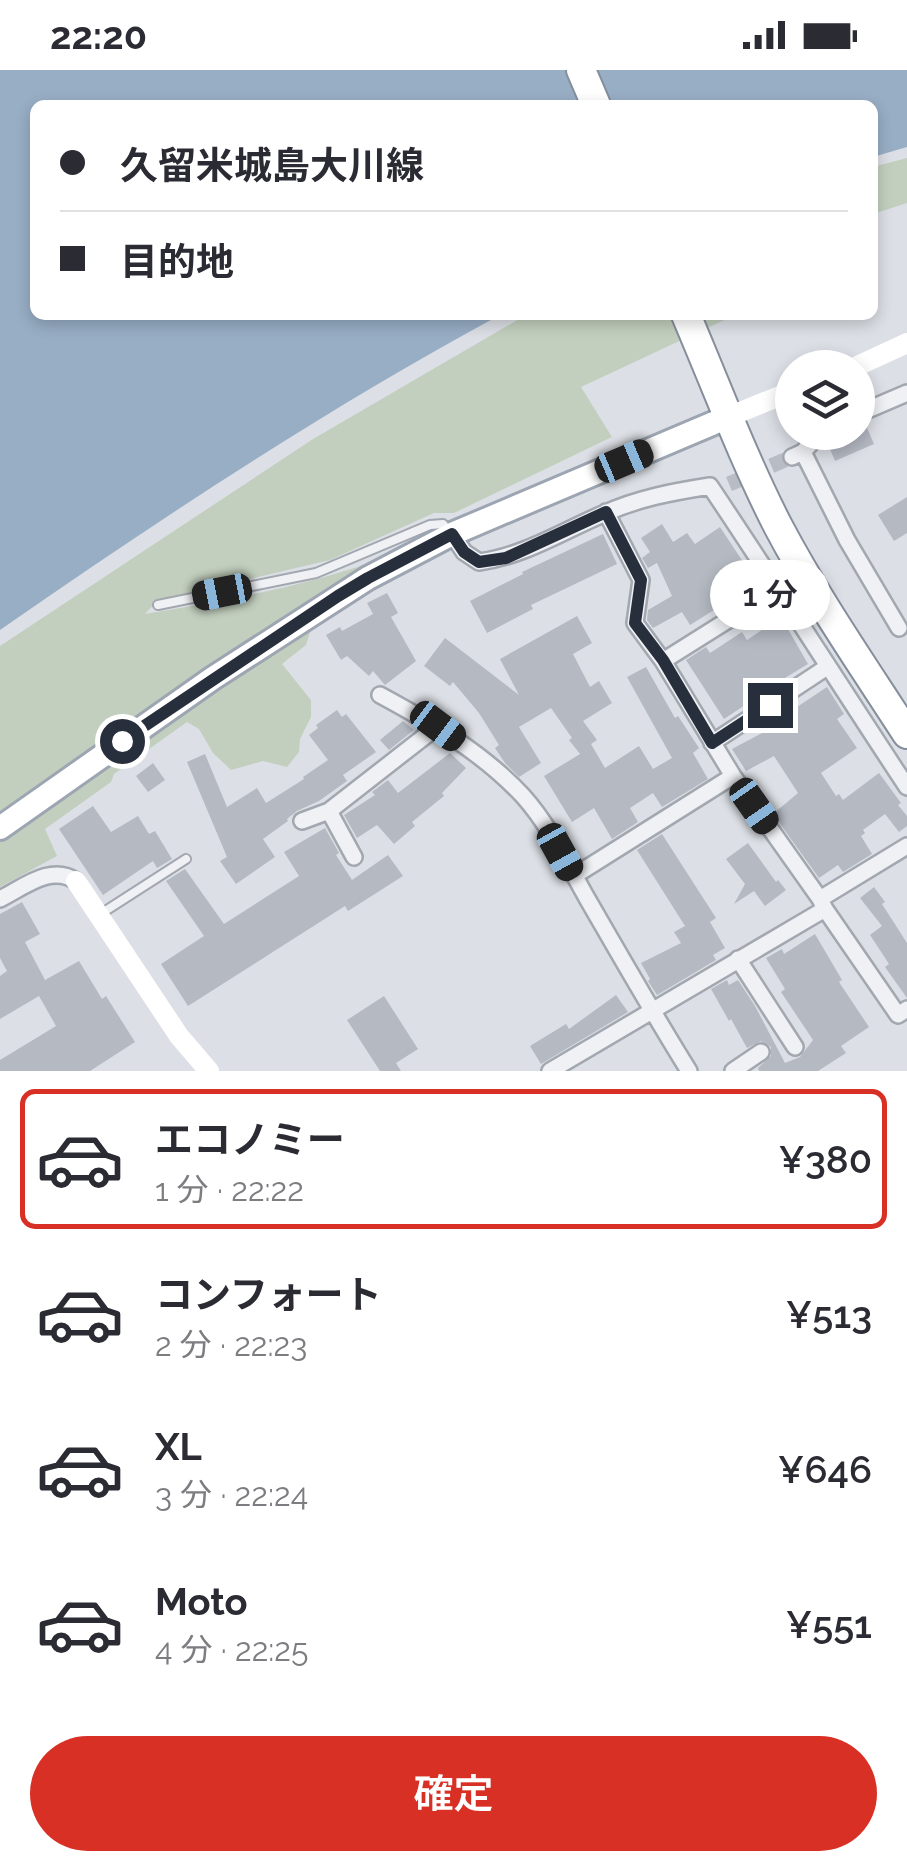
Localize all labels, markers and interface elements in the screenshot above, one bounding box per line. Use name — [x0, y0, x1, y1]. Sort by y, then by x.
text: 22:20 — [50, 13, 147, 58]
text: 久留米城島大川線 — [120, 143, 424, 188]
text: 目的地 — [120, 239, 234, 284]
map controls — [775, 350, 875, 450]
button: layers — [775, 350, 875, 450]
car — [591, 435, 657, 487]
callout: 1 分 — [710, 560, 830, 630]
car — [190, 572, 254, 612]
text: 1 分 — [743, 576, 797, 613]
route end — [748, 683, 793, 728]
car — [405, 696, 471, 756]
route start — [100, 719, 145, 764]
car — [725, 773, 783, 839]
car — [532, 818, 588, 886]
icon: car — [35, 1114, 125, 1204]
text: エコノミー — [155, 1117, 345, 1162]
text: ¥380 — [778, 1137, 872, 1182]
text: 1 分 · 22:22 — [155, 1171, 304, 1208]
icon: car — [35, 1269, 125, 1359]
text: コンフォート — [155, 1272, 382, 1317]
text: ¥513 — [786, 1292, 872, 1337]
text: 2 分 · 22:23 — [155, 1326, 307, 1363]
icon: car — [35, 1424, 125, 1514]
text: XL — [155, 1424, 202, 1469]
text: ¥646 — [778, 1447, 872, 1492]
text: 3 分 · 22:24 — [155, 1476, 308, 1513]
icon: car — [35, 1579, 125, 1669]
text: Moto — [155, 1579, 248, 1624]
text: ¥551 — [786, 1602, 872, 1647]
text: 4 分 · 22:25 — [155, 1631, 308, 1668]
button: 確定 — [30, 1736, 877, 1851]

